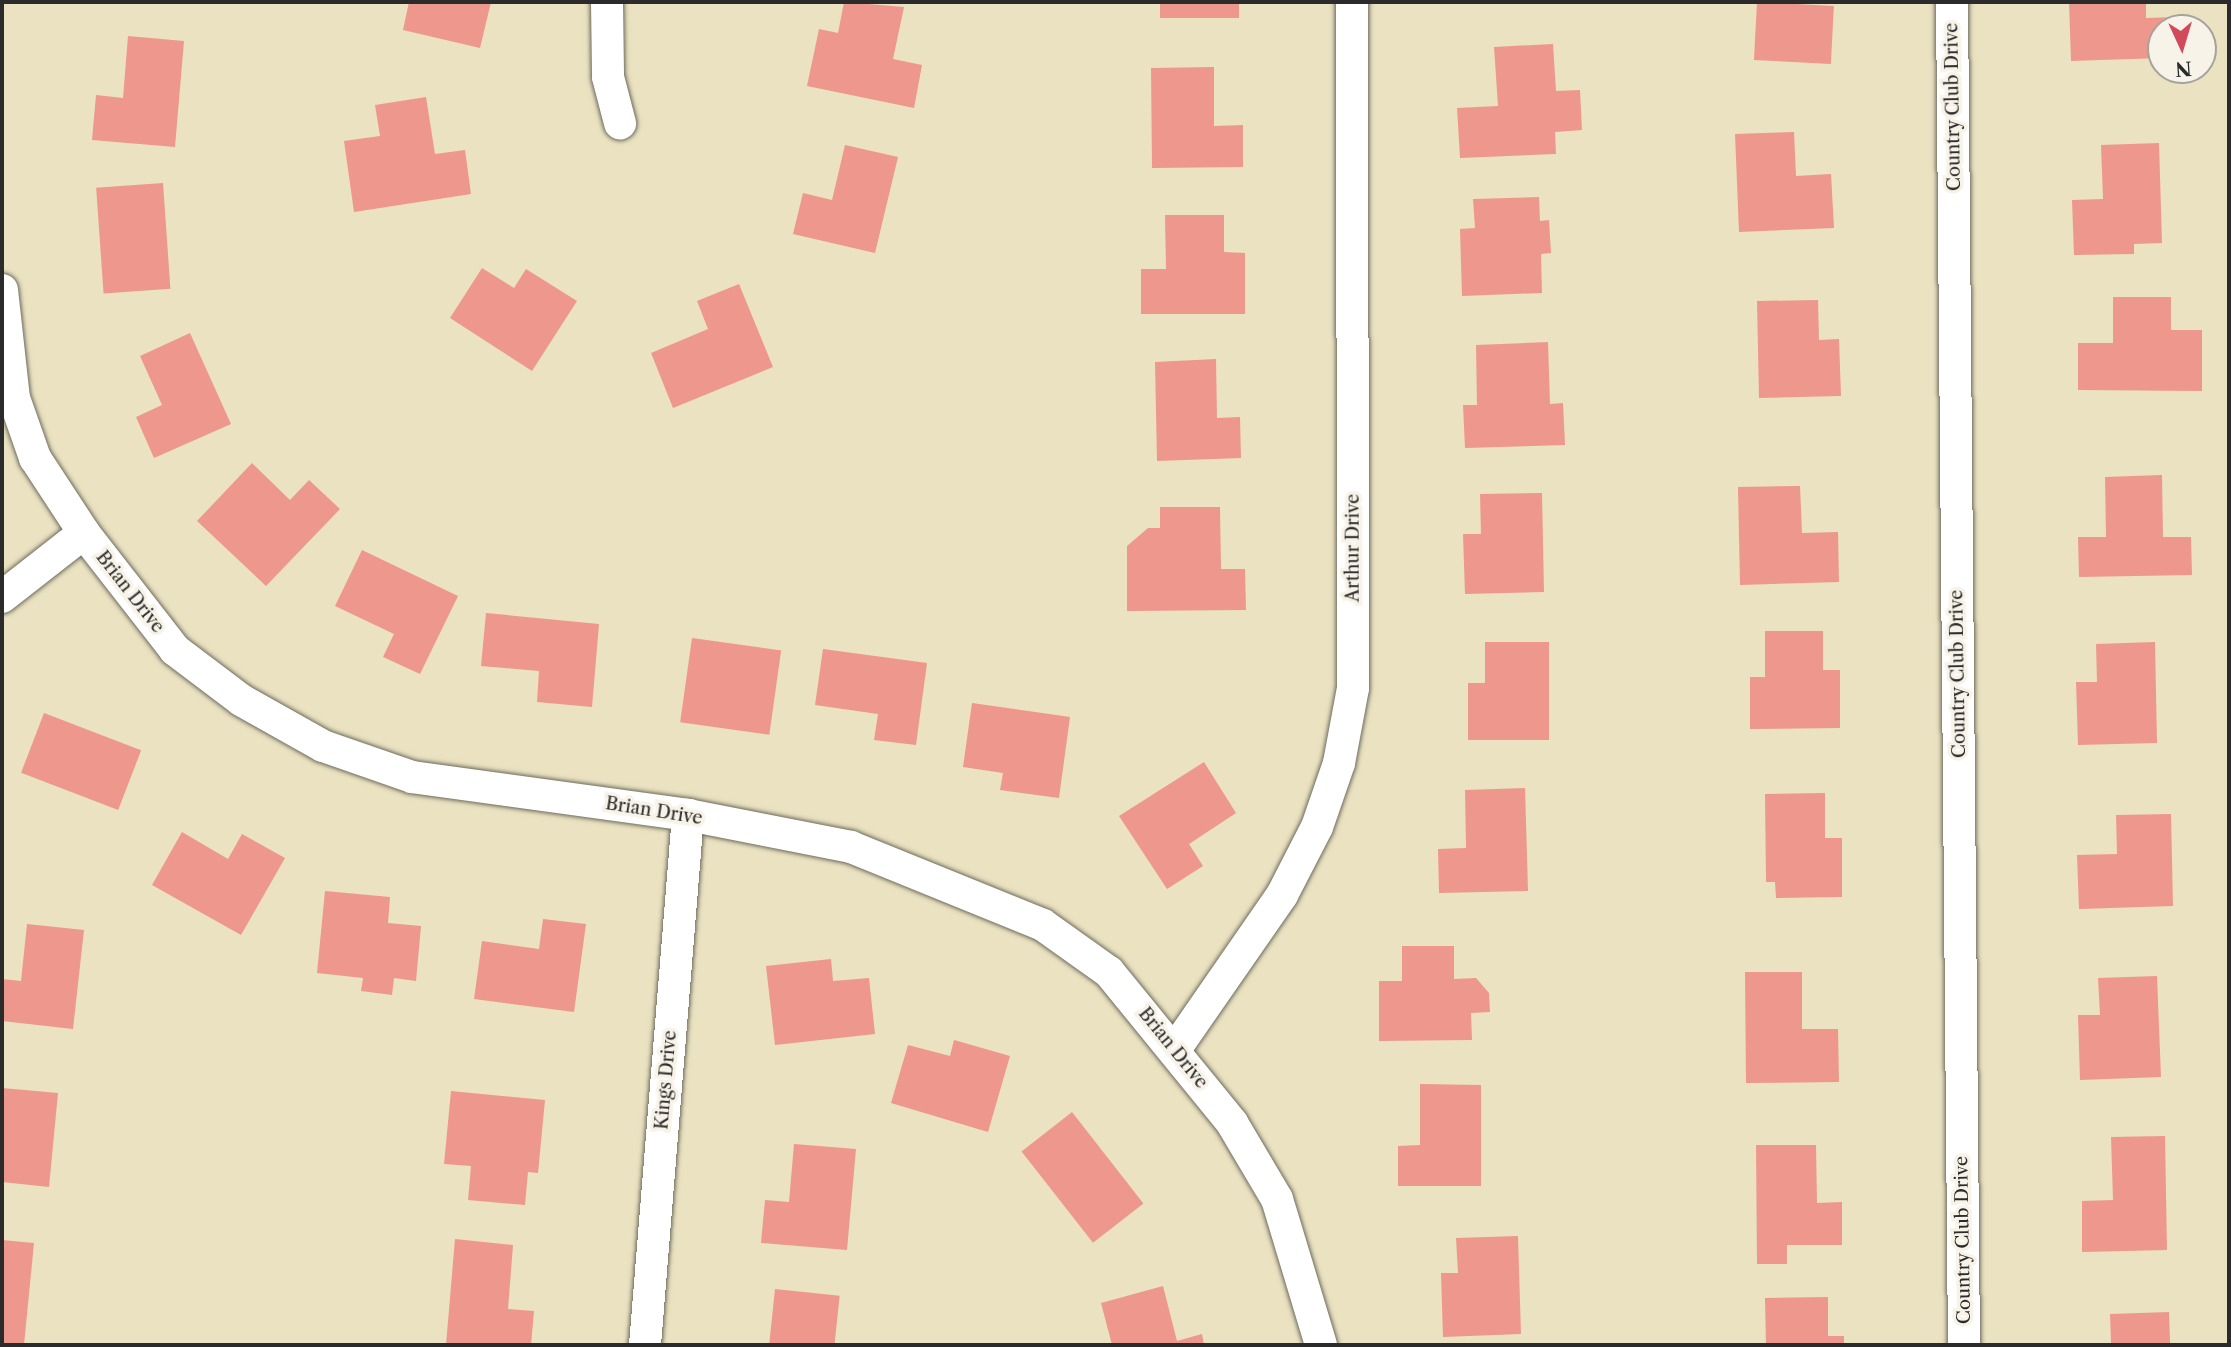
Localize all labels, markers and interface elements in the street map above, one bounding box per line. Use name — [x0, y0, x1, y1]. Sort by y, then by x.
north arrow — [2147, 14, 2217, 84]
street label: Country Club Drive — [1941, 22, 1965, 192]
text: N — [2174, 56, 2192, 80]
street label: Arthur Drive — [1342, 494, 1364, 602]
street label: Brian Drive — [91, 547, 169, 637]
street label: Country Club Drive — [1946, 589, 1970, 759]
street label: Brian Drive — [604, 793, 704, 829]
street label: Brian Drive — [1134, 1003, 1212, 1093]
street label: Kings Drive — [651, 1029, 681, 1131]
street label: Country Club Drive — [1951, 1155, 1975, 1325]

